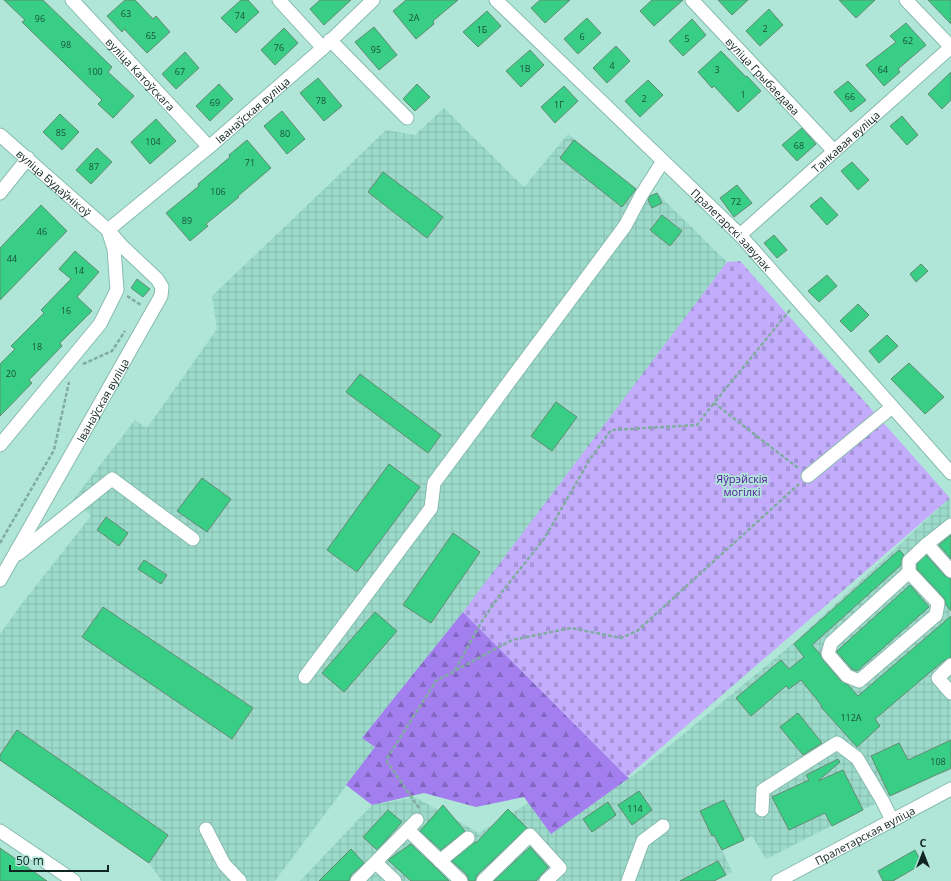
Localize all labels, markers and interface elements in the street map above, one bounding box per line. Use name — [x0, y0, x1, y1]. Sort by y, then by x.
house number: 63 — [121, 7, 131, 20]
house number: 74 — [235, 9, 245, 22]
house number: 2А — [409, 11, 420, 24]
house number: 96 — [35, 12, 45, 25]
house number: 2 — [762, 22, 768, 35]
house number: 1Б — [477, 23, 488, 36]
house number: 65 — [146, 29, 156, 42]
house number: 6 — [579, 30, 585, 43]
house number: 5 — [684, 32, 690, 45]
street label: вуліца Катоўскага — [103, 34, 179, 114]
street label: вуліца Грыбаедава — [723, 34, 803, 118]
house number: 62 — [903, 34, 913, 47]
house number: 98 — [61, 38, 71, 51]
house number: 76 — [274, 41, 284, 54]
house number: 95 — [371, 43, 381, 56]
house number: 4 — [609, 59, 615, 72]
house number: 1В — [520, 62, 531, 75]
house number: 3 — [714, 63, 720, 76]
house number: 64 — [878, 63, 888, 76]
house number: 100 — [87, 65, 103, 78]
house number: 67 — [175, 65, 185, 78]
street label: Іванаўская вуліца — [212, 73, 292, 146]
house number: 1 — [740, 88, 746, 101]
house number: 66 — [845, 90, 855, 103]
house number: 2 — [641, 92, 647, 105]
house number: 78 — [316, 94, 326, 107]
house number: 69 — [210, 96, 220, 109]
house number: 1Г — [554, 98, 564, 111]
street label: Танкавая вуліца — [808, 107, 882, 176]
house number: 85 — [56, 126, 66, 139]
house number: 80 — [280, 127, 290, 140]
house number: 104 — [145, 135, 161, 148]
house number: 68 — [794, 139, 804, 152]
street label: вуліца Будаўнікоў — [14, 146, 95, 220]
house number: 71 — [245, 156, 255, 169]
house number: 87 — [89, 160, 99, 173]
house number: 106 — [210, 185, 226, 198]
street label: Пралетарскі завулак — [688, 185, 776, 274]
house number: 72 — [731, 195, 741, 208]
house number: 89 — [182, 214, 192, 227]
house number: 46 — [37, 225, 47, 238]
house number: 44 — [7, 252, 17, 265]
house number: 14 — [74, 264, 84, 277]
house number: 16 — [61, 304, 71, 317]
house number: 18 — [32, 340, 42, 353]
street label: Іванаўская вуліца — [72, 355, 132, 445]
house number: 20 — [6, 367, 16, 380]
park label: Яўрэйскія могілкі — [716, 471, 768, 499]
house number: 112А — [840, 711, 862, 724]
house number: 108 — [930, 755, 946, 768]
house number: 114 — [627, 802, 643, 815]
street label: Пралетарская вуліца — [812, 802, 917, 868]
north arrow — [903, 833, 943, 873]
text: С — [919, 835, 927, 850]
scale bar — [10, 847, 108, 873]
text: 50 m — [16, 852, 44, 869]

